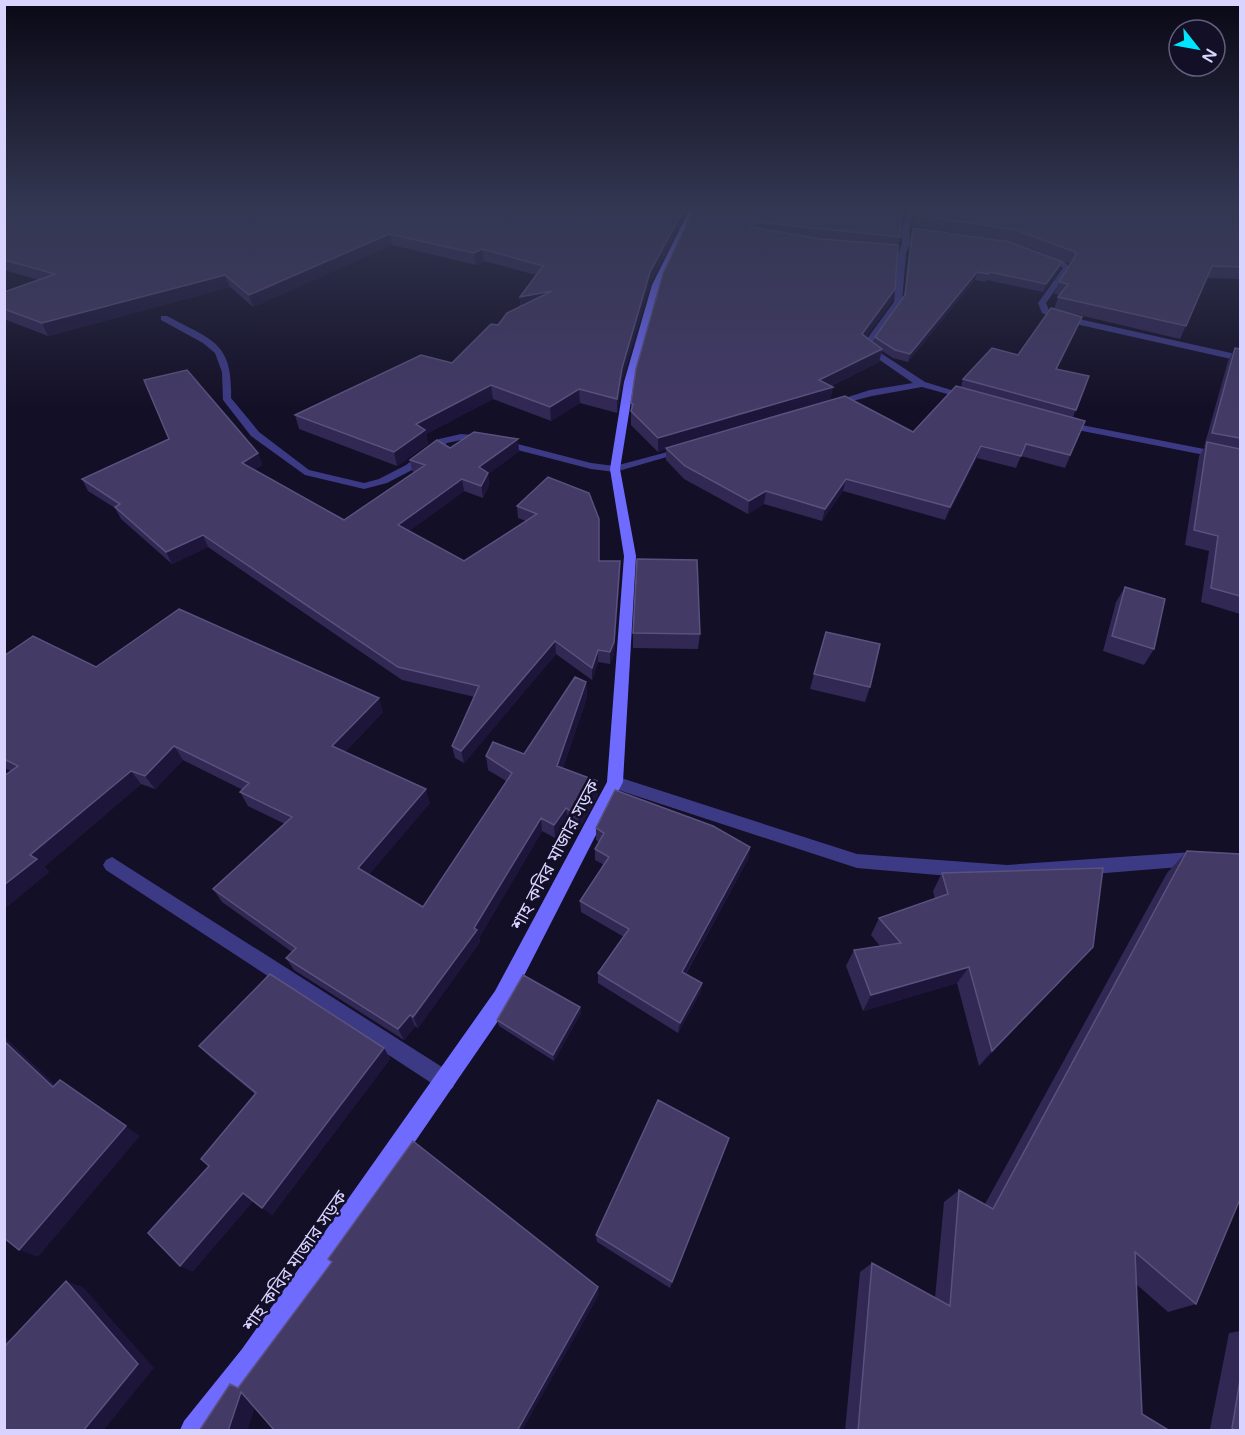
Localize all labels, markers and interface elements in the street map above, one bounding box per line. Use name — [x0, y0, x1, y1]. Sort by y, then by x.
north arrow — [1167, 18, 1227, 78]
text: N — [1197, 45, 1221, 66]
street label: শাহ কবির মাজার সড়ক — [506, 776, 604, 935]
street label: শাহ কবির মাজার সড়ক — [238, 1186, 352, 1336]

